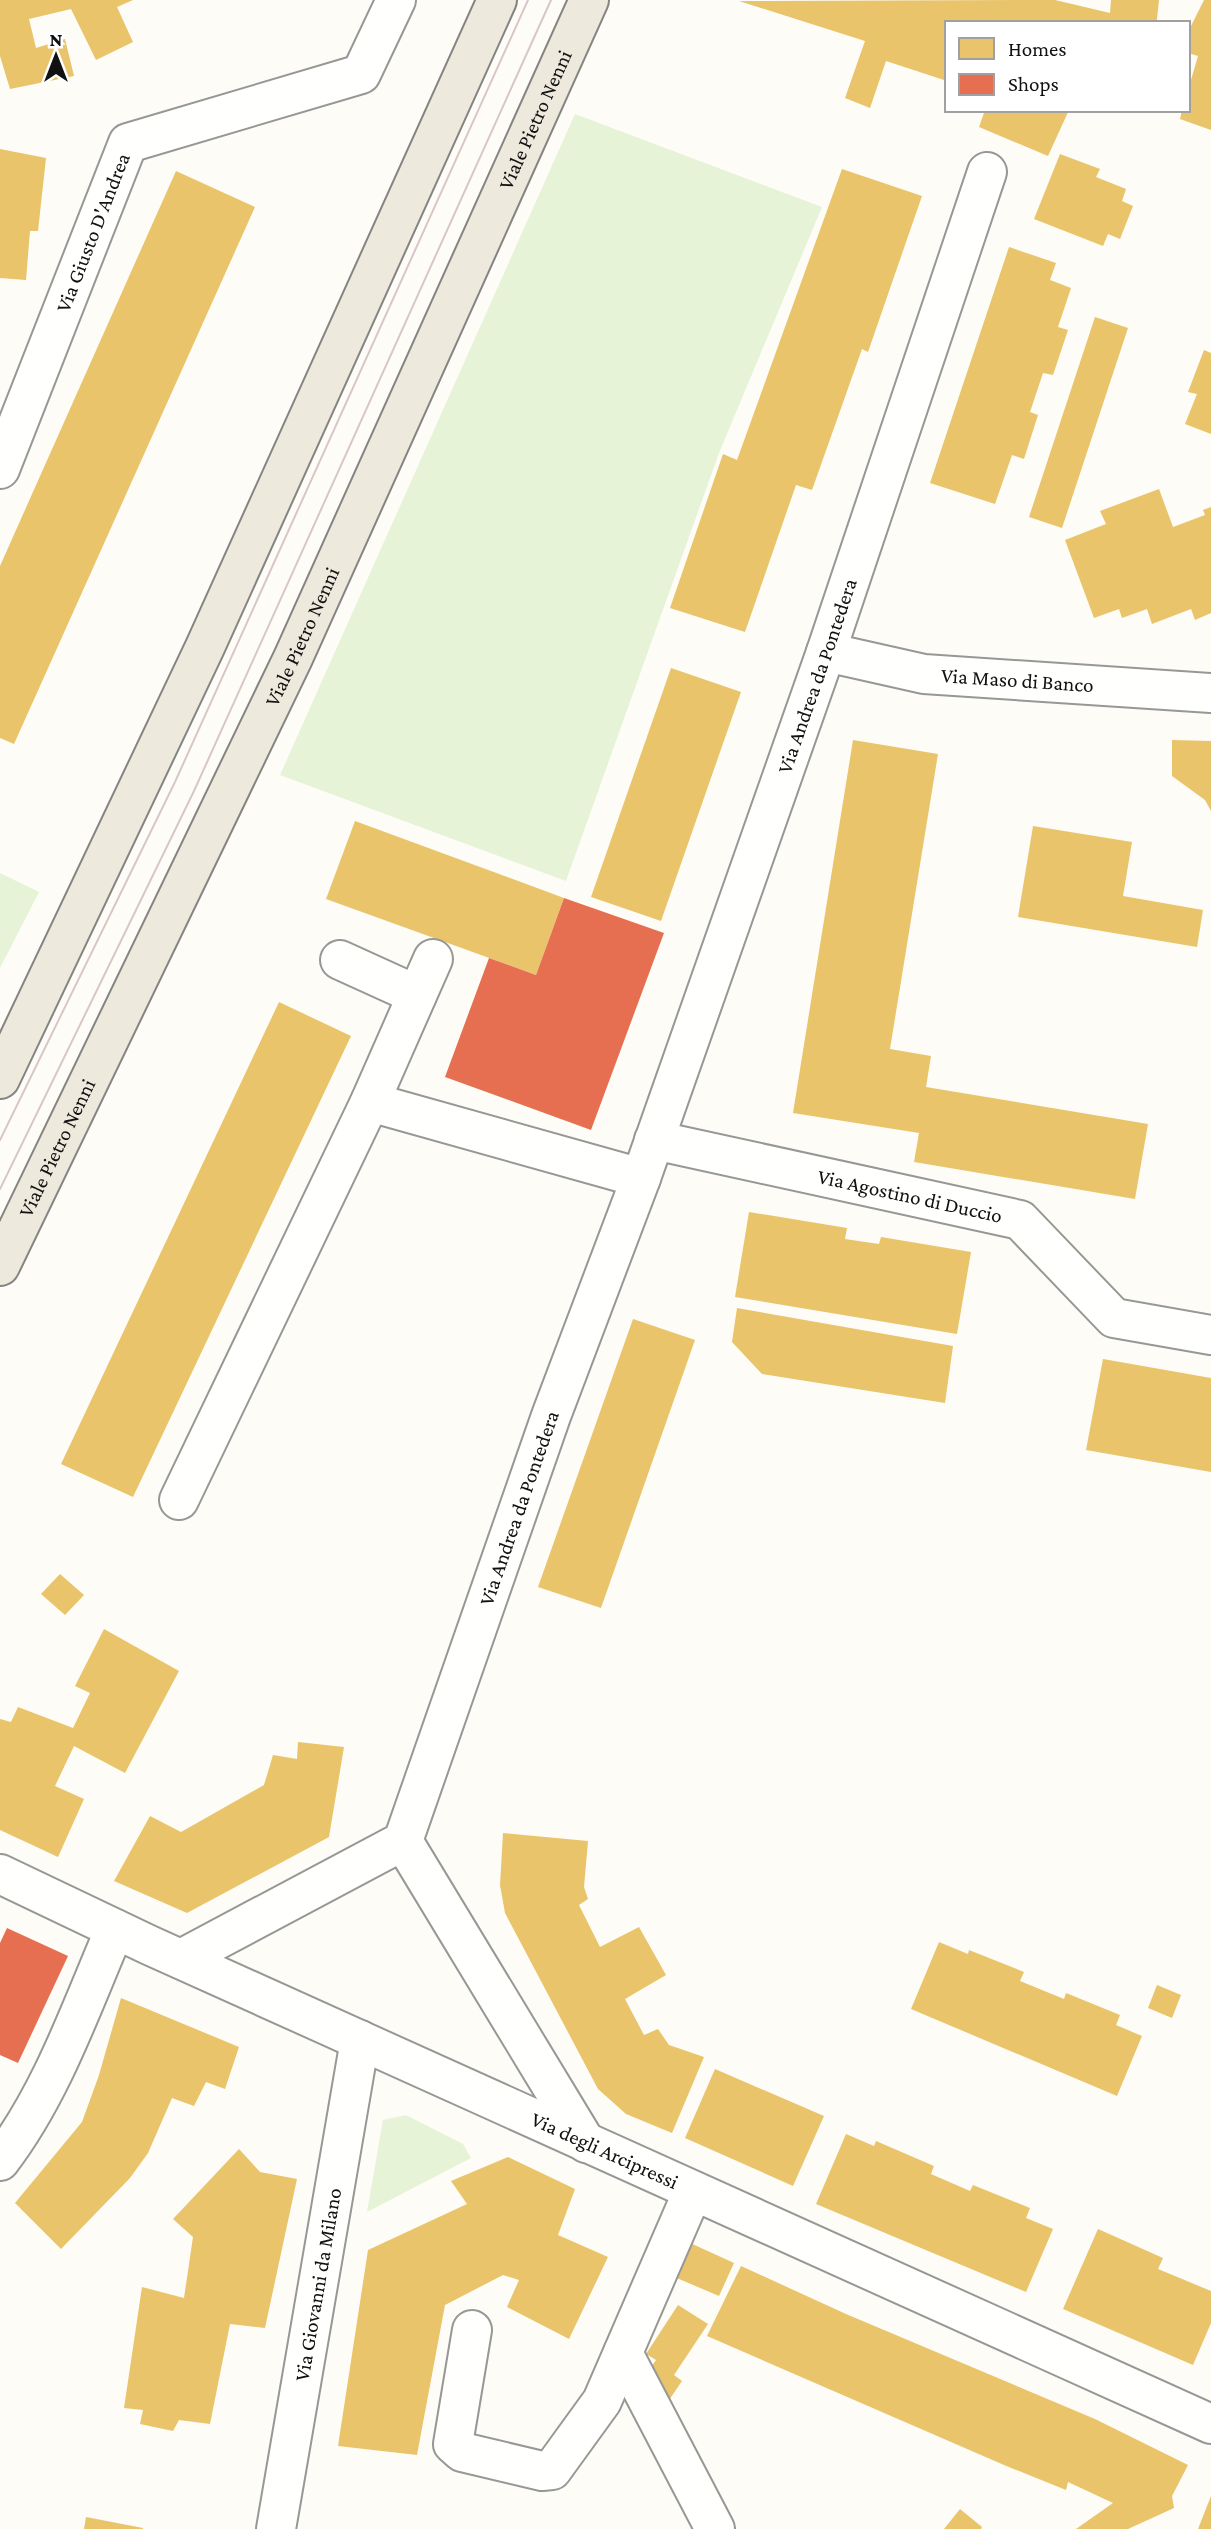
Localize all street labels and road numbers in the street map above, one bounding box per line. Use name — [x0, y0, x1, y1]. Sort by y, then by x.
street label: Viale Pietro Nenni — [493, 46, 577, 193]
street label: Via Giusto D'Andrea — [51, 149, 135, 316]
street label: Viale Pietro Nenni — [260, 563, 344, 710]
street label: Via Andrea da Pontedera — [772, 575, 862, 777]
street label: Via Maso di Banco — [940, 663, 1094, 697]
street label: Viale Pietro Nenni — [13, 1075, 100, 1221]
street label: Via Agostino di Duccio — [815, 1164, 1005, 1228]
street label: Via Andrea da Pontedera — [474, 1407, 564, 1609]
street label: Via degli Arcipressi — [527, 2107, 682, 2194]
street label: Via Giovanni da Milano — [290, 2186, 346, 2383]

